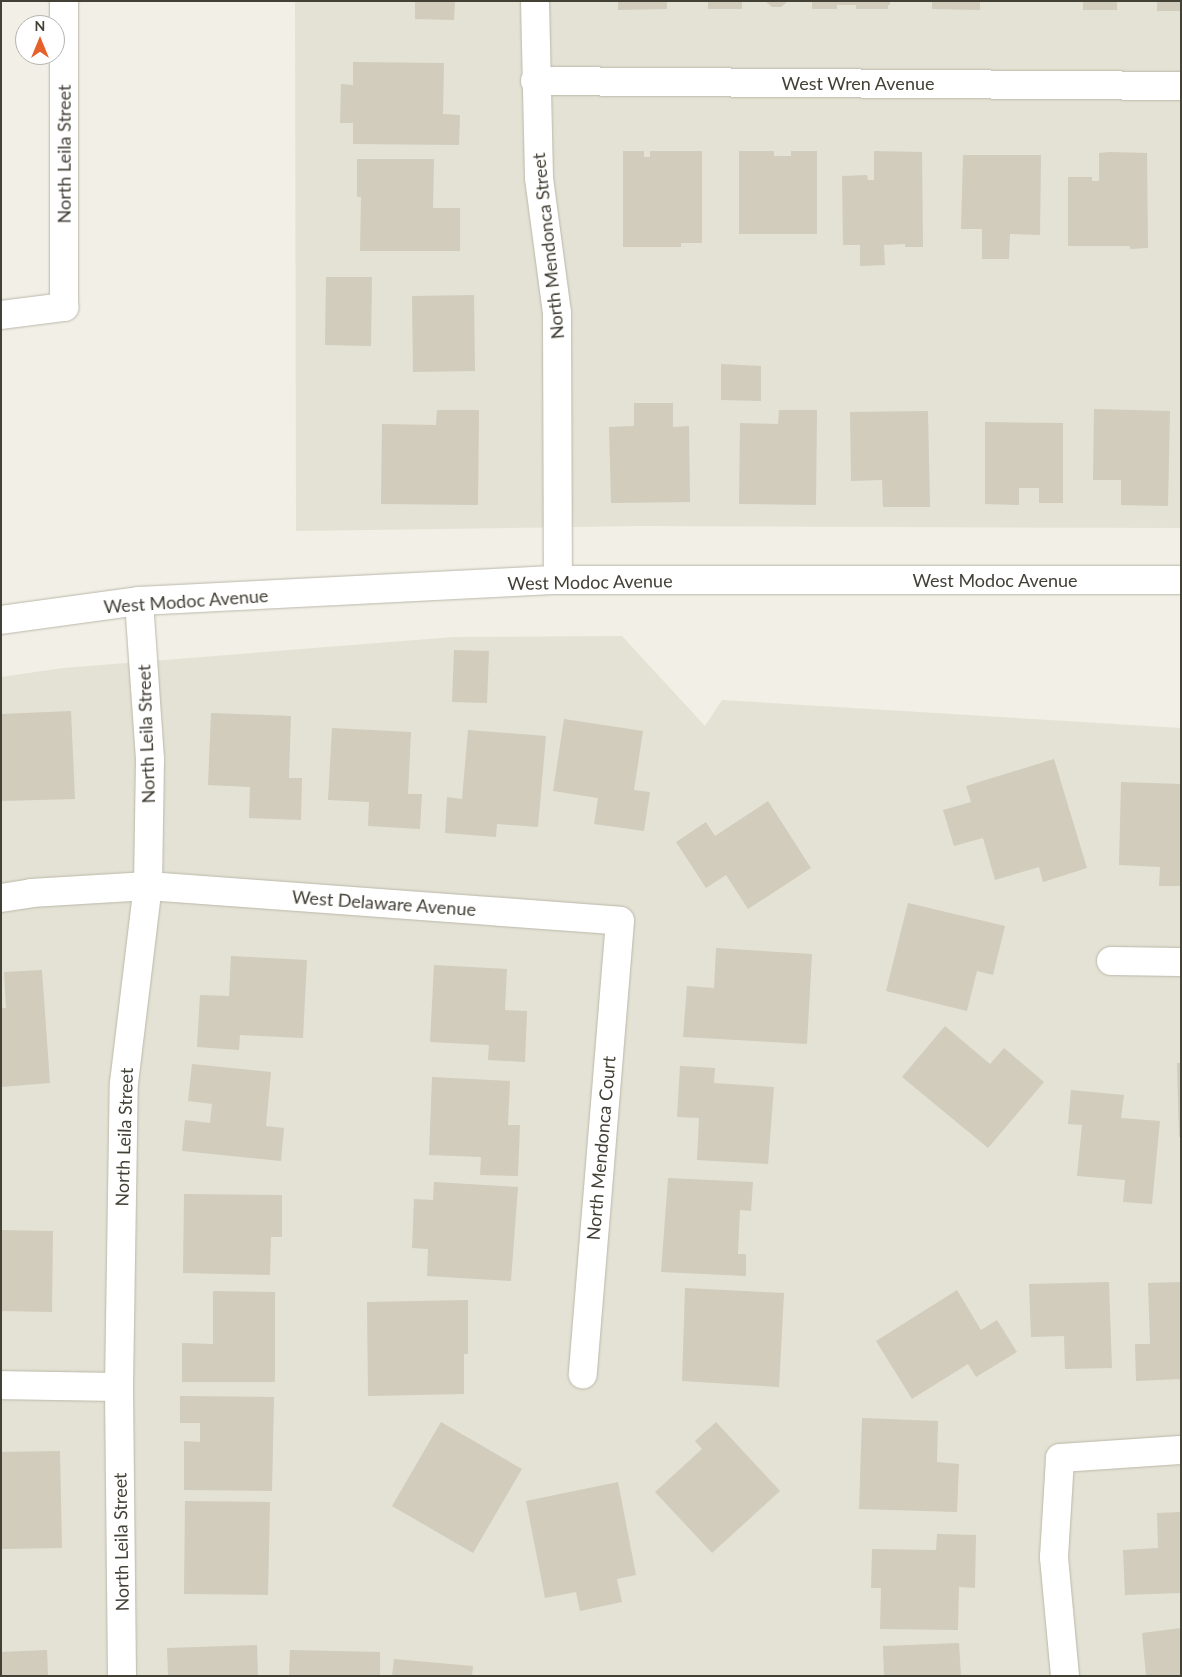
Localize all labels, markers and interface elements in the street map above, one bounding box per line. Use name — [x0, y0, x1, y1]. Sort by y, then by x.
north arrow — [15, 15, 65, 65]
text: N — [35, 17, 45, 34]
street label: West Wren Avenue — [781, 72, 935, 94]
street label: North Leila Street — [53, 85, 75, 223]
street label: North Mendonca Street — [527, 152, 569, 340]
street label: West Modoc Avenue — [912, 569, 1078, 591]
street label: West Modoc Avenue — [507, 570, 673, 594]
street label: West Modoc Avenue — [103, 584, 269, 618]
street label: North Leila Street — [133, 664, 159, 804]
street label: West Delaware Avenue — [291, 886, 477, 920]
street label: North Mendonca Court — [582, 1055, 620, 1241]
street label: North Leila Street — [111, 1067, 137, 1207]
street label: North Leila Street — [109, 1472, 133, 1612]

